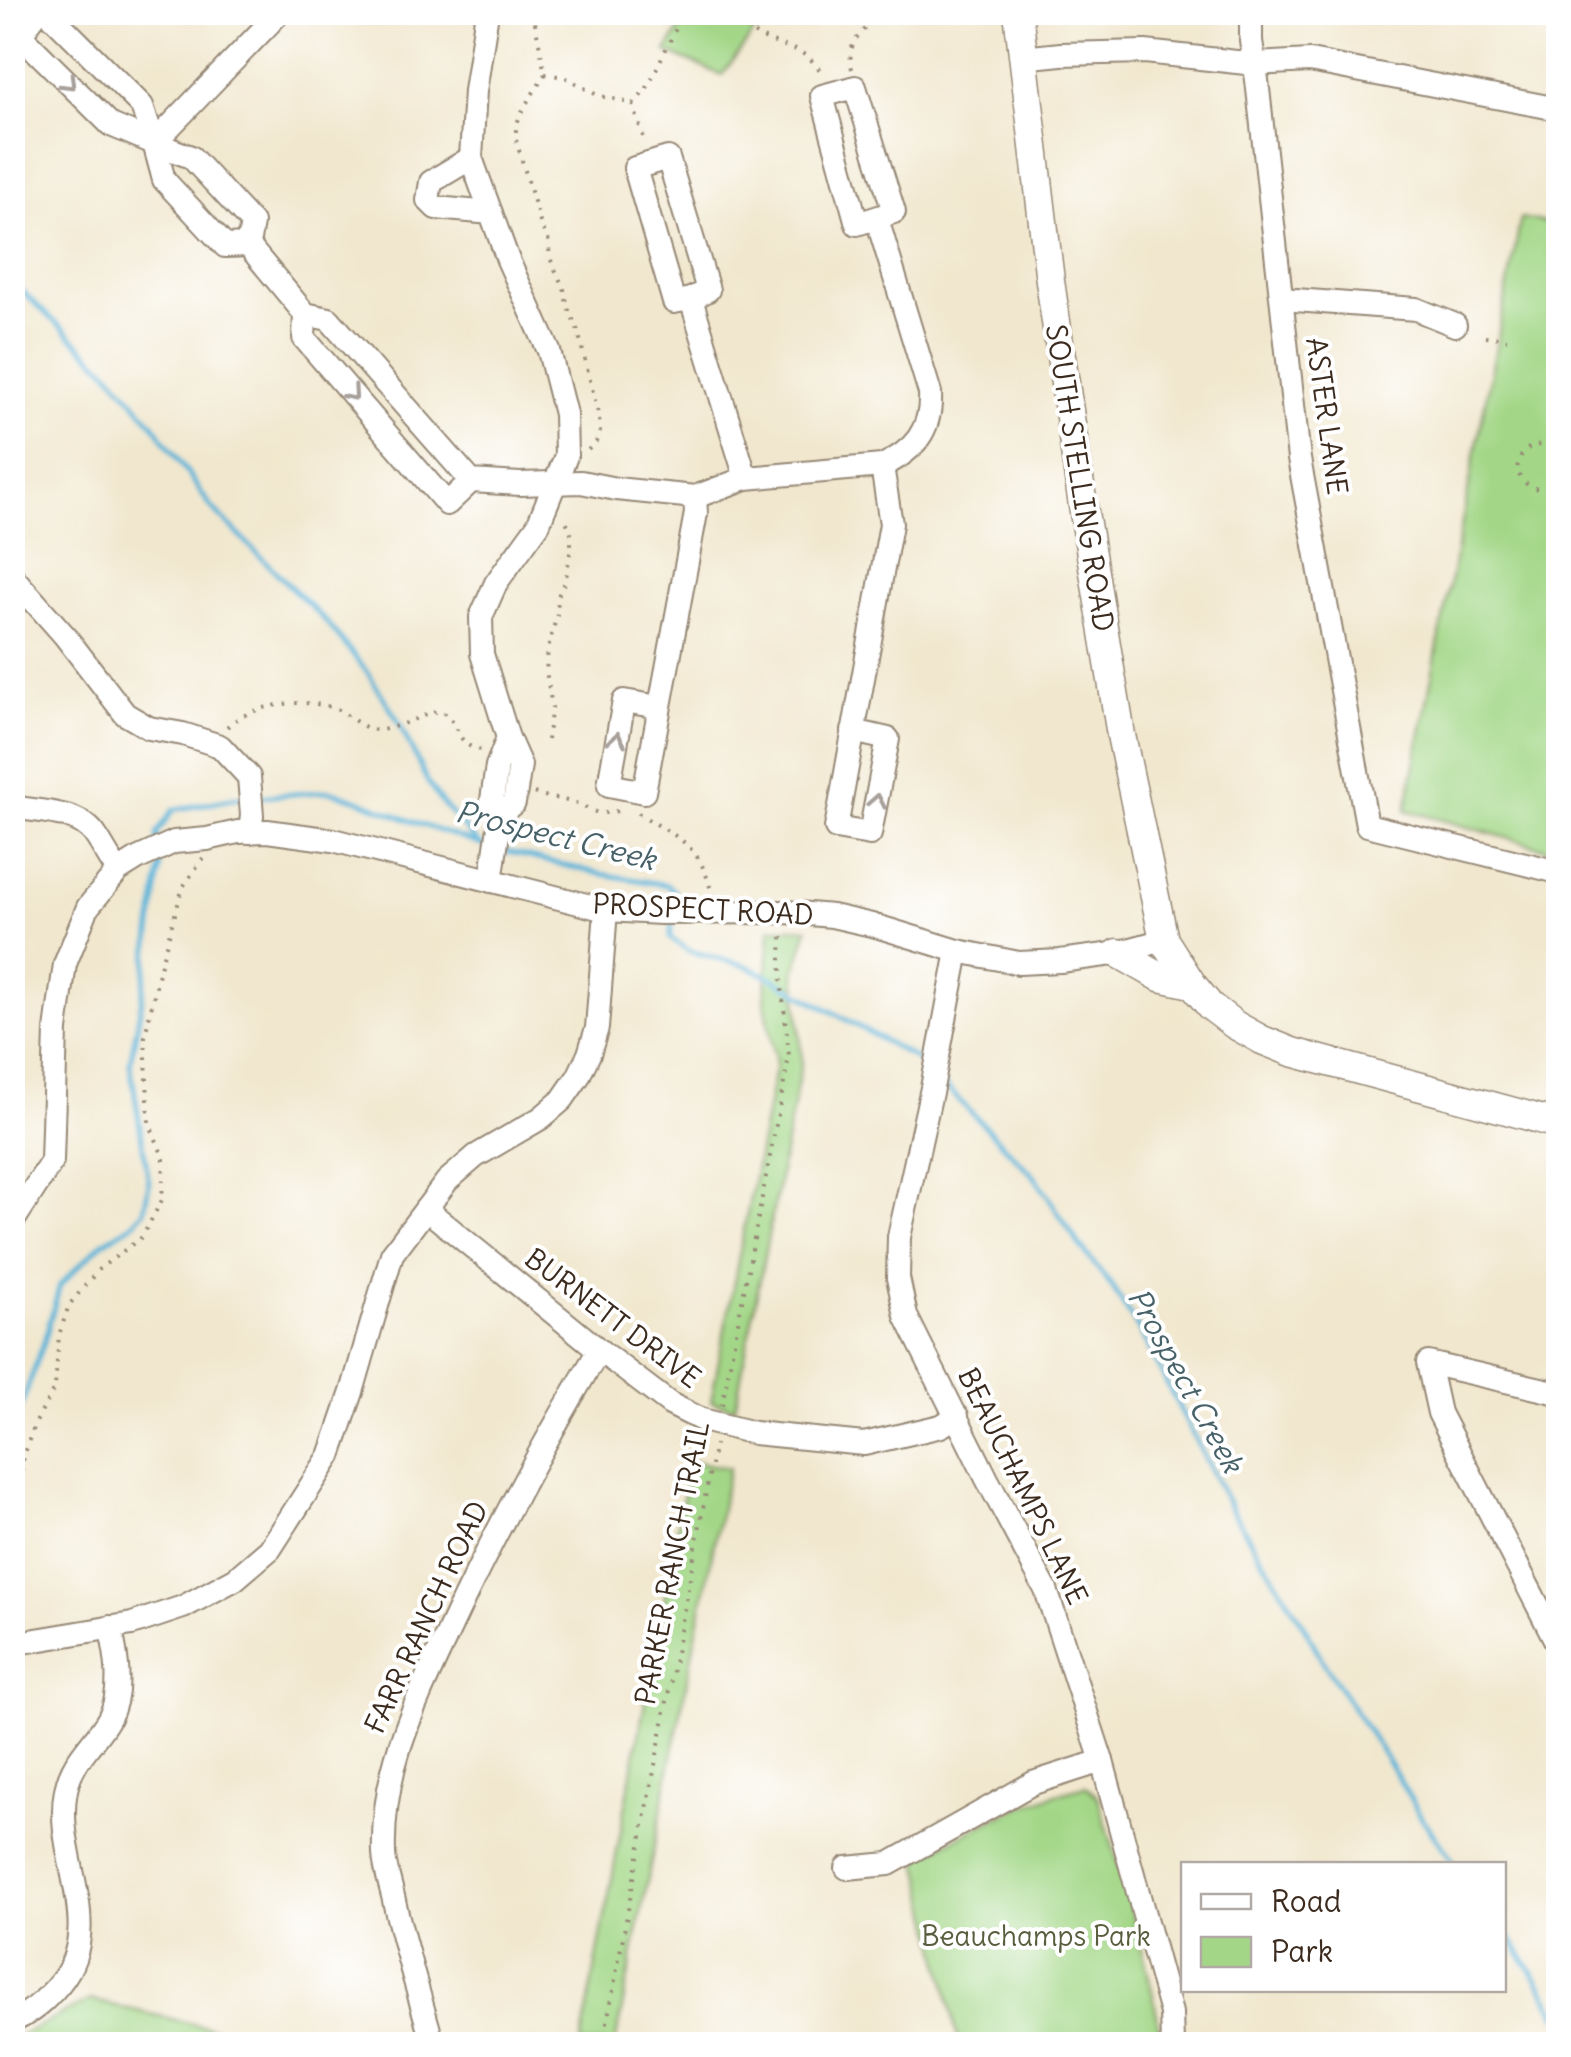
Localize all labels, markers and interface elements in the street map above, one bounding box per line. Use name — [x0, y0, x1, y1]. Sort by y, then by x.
one-way arrow — [57, 72, 75, 90]
street label: SOUTH STELLING ROAD — [1038, 322, 1122, 634]
street label: ASTER LANE — [1298, 335, 1356, 497]
one-way arrow — [340, 382, 358, 400]
one-way arrow — [606, 731, 627, 747]
water label: Prospect Creek — [452, 792, 662, 879]
one-way arrow — [865, 792, 886, 809]
street label: PROSPECT ROAD — [591, 885, 815, 933]
street label: BURNETT DRIVE — [518, 1240, 708, 1396]
water label: Prospect Creek — [1120, 1281, 1253, 1480]
street label: BEAUCHAMPS LANE — [950, 1362, 1096, 1610]
street label: PARKER RANCH TRAIL — [627, 1418, 717, 1708]
street label: FARR RANCH ROAD — [356, 1495, 496, 1739]
legend — [1181, 1862, 1506, 1992]
text: Road — [1271, 1882, 1341, 1920]
park label: Beauchamps Park — [921, 1918, 1151, 1954]
text: Park — [1271, 1932, 1333, 1970]

